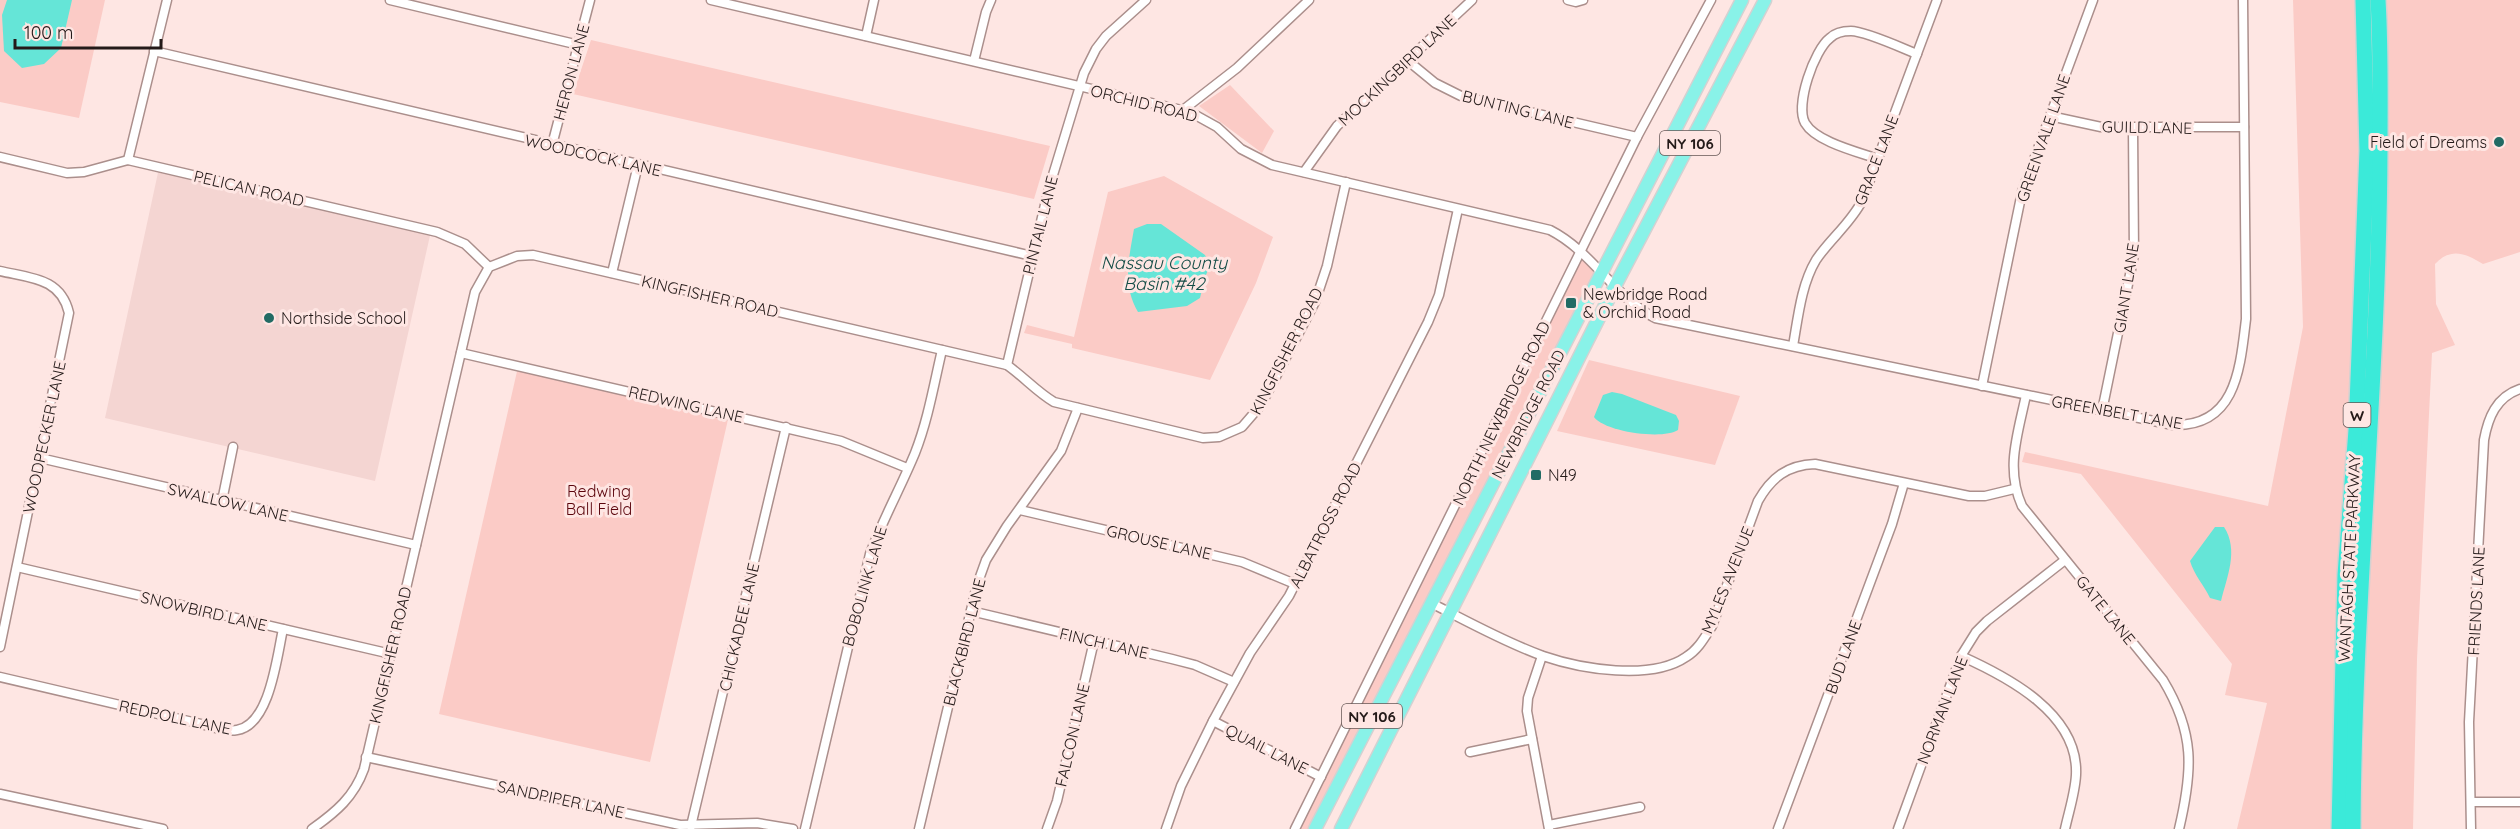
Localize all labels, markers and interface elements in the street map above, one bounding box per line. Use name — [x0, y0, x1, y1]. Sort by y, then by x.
street label: MOCKINGBIRD LANE — [1334, 10, 1460, 130]
scale bar — [15, 12, 160, 50]
text: 100 m — [24, 21, 73, 44]
street label: HERON LANE — [549, 22, 593, 122]
street label: GREENVALE LANE — [2012, 72, 2074, 204]
street label: ORCHID ROAD — [1089, 80, 1199, 126]
street label: BUNTING LANE — [1460, 86, 1576, 132]
street label: GRACE LANE — [1850, 112, 1902, 208]
street label: GUILD LANE — [2102, 116, 2192, 138]
street label: WOODCOCK LANE — [523, 130, 663, 180]
road number: NY 106 — [1660, 131, 1720, 155]
place label: Field of Dreams — [2370, 132, 2487, 152]
marker: Field of Dreams — [2492, 135, 2506, 149]
street label: PELICAN ROAD — [192, 166, 306, 210]
street label: PINTAIL LANE — [1018, 174, 1062, 276]
street label: GIANT LANE — [2109, 242, 2143, 334]
water label: Nassau County Basin #42 — [1101, 251, 1229, 295]
street label: KINGFISHER ROAD — [640, 271, 780, 321]
street label: KINGFISHER ROAD — [1245, 284, 1327, 418]
place label: Newbridge Road & Orchid Road — [1583, 284, 1707, 322]
marker: Newbridge Road & Orchid Road — [1564, 296, 1578, 310]
place label: Northside School — [281, 308, 406, 328]
marker: Northside School — [262, 311, 276, 325]
street label: NORTH NEWBRIDGE ROAD — [1448, 318, 1554, 508]
street label: NEWBRIDGE ROAD — [1487, 346, 1569, 482]
street label: WOODPECKER LANE — [18, 359, 70, 515]
street label: REDWING LANE — [627, 381, 745, 427]
street label: GREENBELT LANE — [2050, 391, 2184, 433]
road number: W — [2344, 403, 2370, 427]
street label: WANTAGH STATE PARKWAY — [2334, 453, 2364, 662]
street label: ALBATROSS ROAD — [1285, 459, 1365, 591]
place label: N49 — [1548, 465, 1577, 485]
marker: N49 — [1529, 468, 1543, 482]
street label: SWALLOW LANE — [166, 478, 290, 526]
park label: Redwing Ball Field — [566, 481, 632, 519]
street label: GROUSE LANE — [1105, 520, 1213, 564]
street label: MYLES AVENUE — [1696, 523, 1758, 637]
street label: BOBOLINK LANE — [837, 524, 891, 648]
street label: FRIENDS LANE — [2463, 546, 2489, 656]
street label: CHICKADEE LANE — [714, 561, 764, 693]
street label: GATE LANE — [2072, 571, 2140, 649]
street label: BLACKBIRD LANE — [938, 576, 990, 708]
street label: KINGFISHER ROAD — [365, 585, 415, 725]
street label: SNOWBIRD LANE — [139, 587, 269, 635]
street label: BUD LANE — [1820, 617, 1866, 697]
street label: FINCH LANE — [1058, 623, 1150, 663]
street label: NORMAN LANE — [1912, 653, 1972, 767]
street label: FALCON LANE — [1050, 681, 1094, 789]
street label: REDPOLL LANE — [117, 695, 233, 739]
road number: NY 106 — [1342, 704, 1402, 728]
street label: QUAIL LANE — [1222, 720, 1312, 778]
street label: SANDPIPER LANE — [496, 776, 626, 822]

